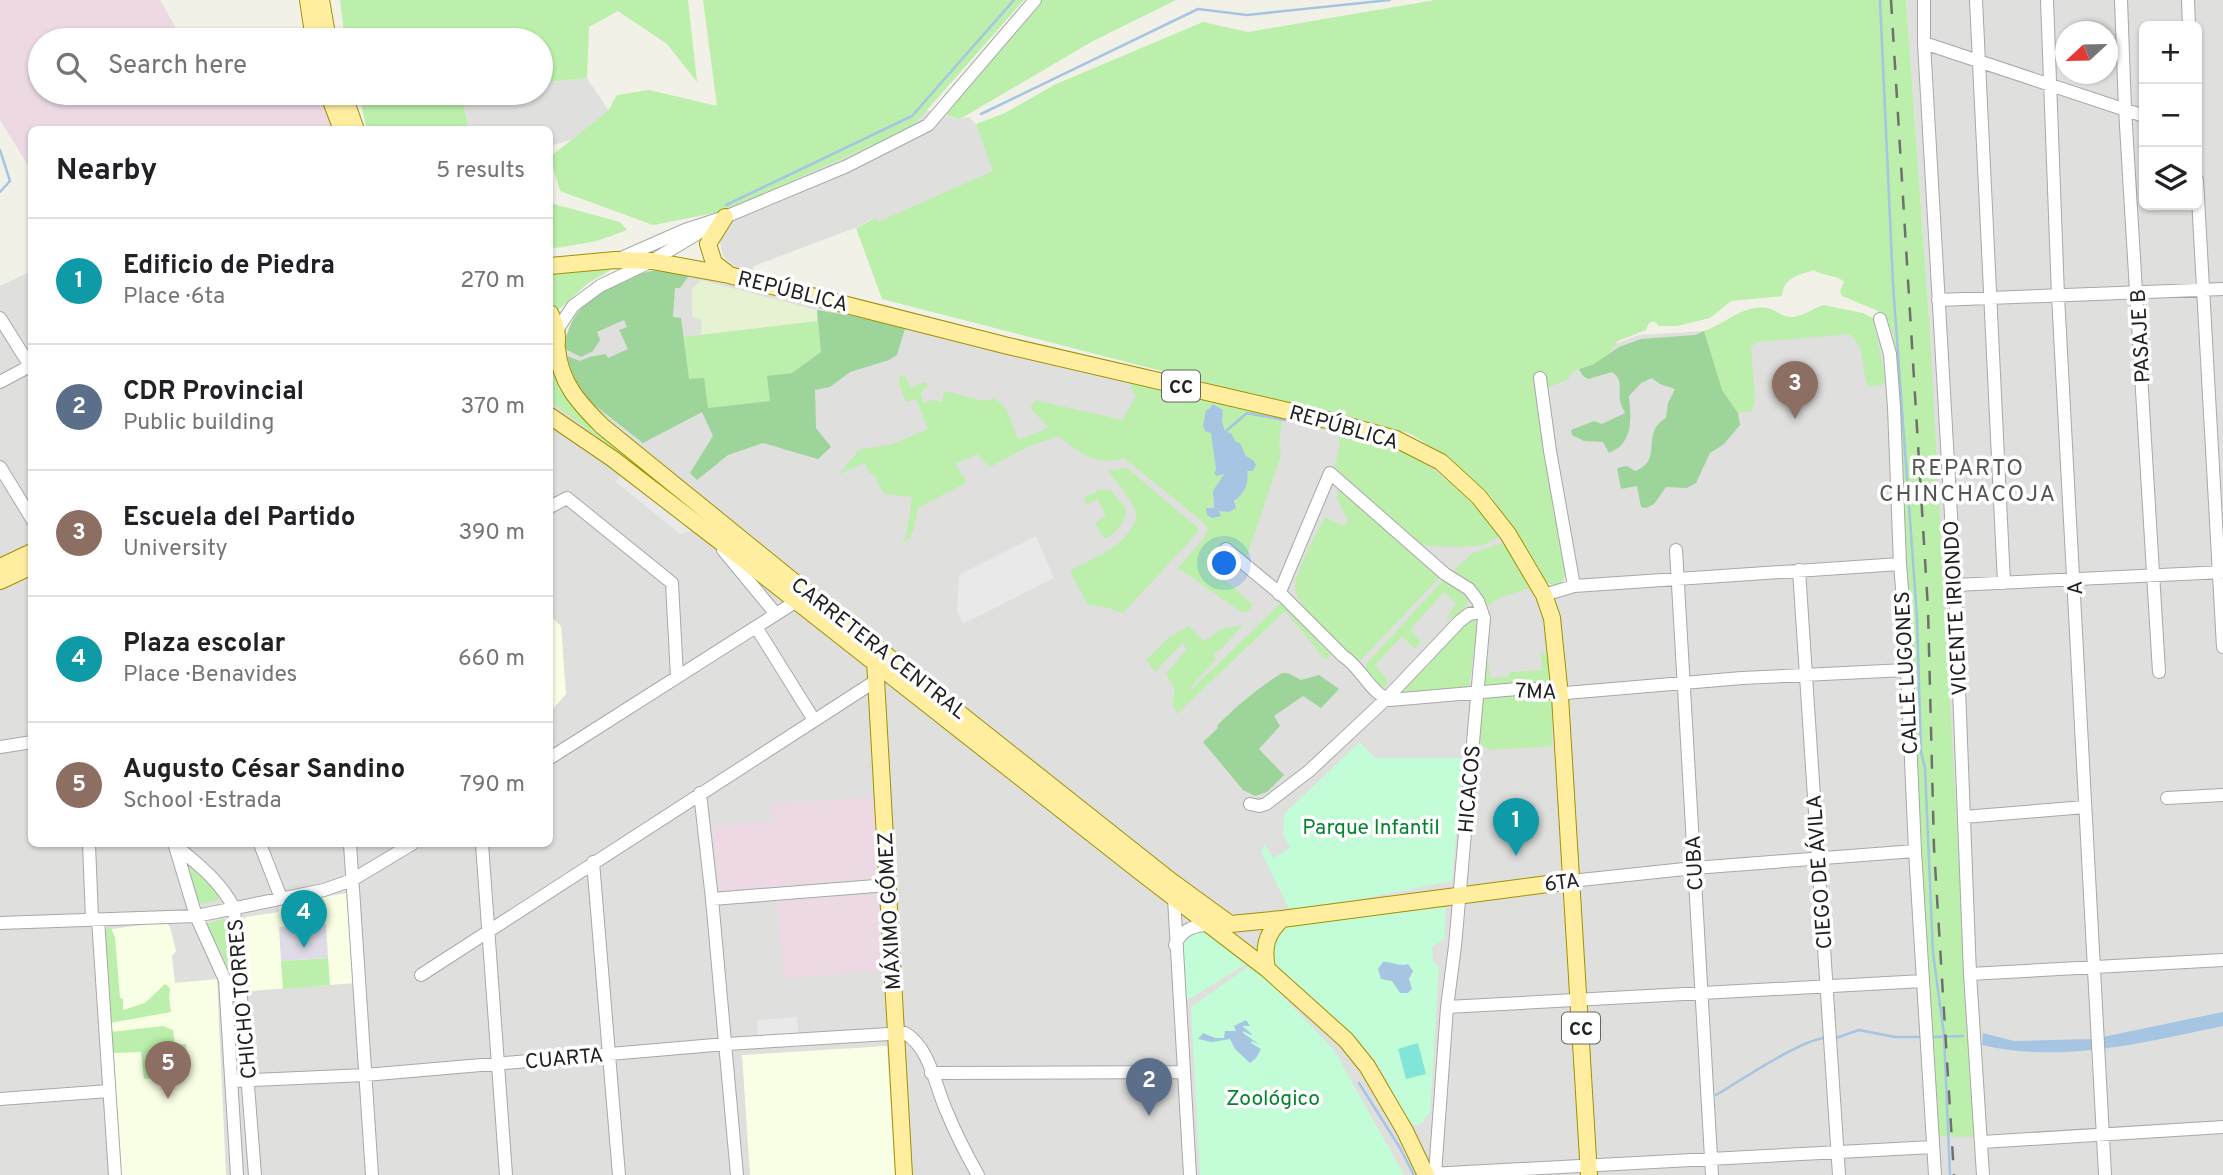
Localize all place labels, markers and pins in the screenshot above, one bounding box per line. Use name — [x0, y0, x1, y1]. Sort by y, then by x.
pin: 3 — [1772, 361, 1818, 419]
pin: 1 — [1493, 798, 1539, 856]
pin: 4 — [281, 890, 327, 948]
pin: 5 — [145, 1041, 191, 1099]
pin: 2 — [1126, 1058, 1172, 1116]

